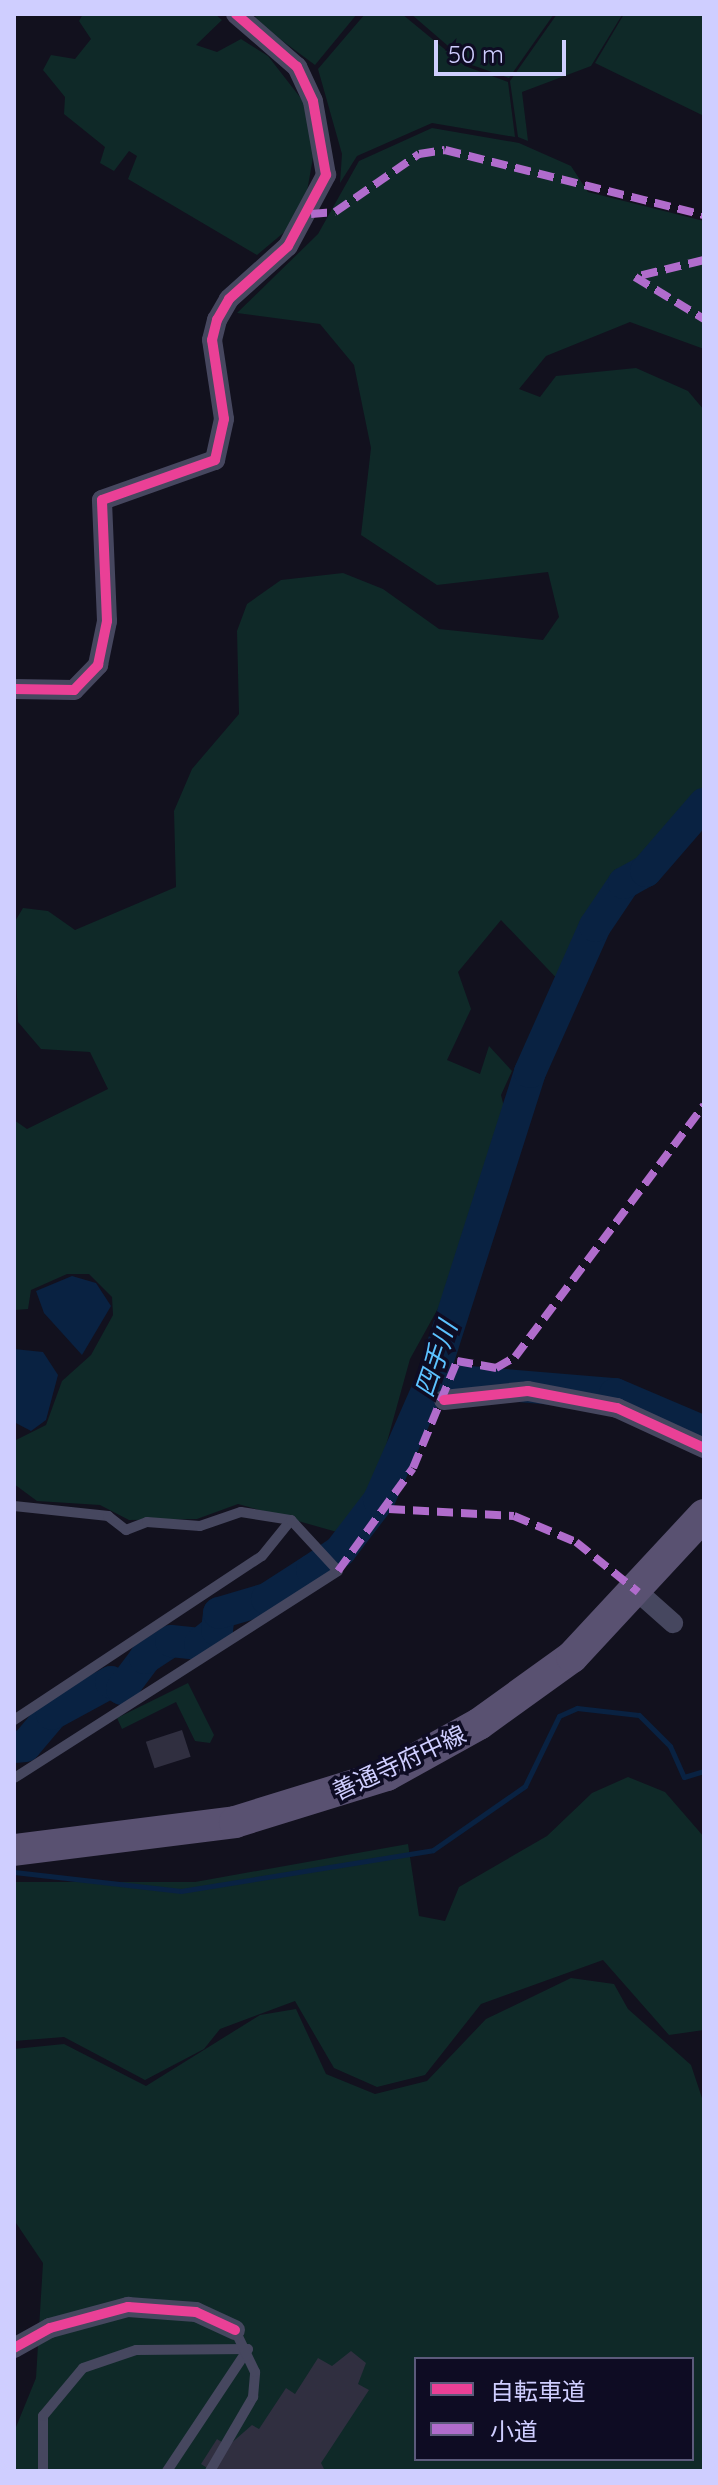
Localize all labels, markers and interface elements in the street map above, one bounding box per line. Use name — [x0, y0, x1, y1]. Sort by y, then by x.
scale bar — [438, 24, 570, 74]
text: 50 m — [448, 39, 504, 69]
water label: 四手川 — [409, 1317, 463, 1401]
street label: 善通寺府中線 — [328, 1720, 470, 1806]
legend — [414, 2357, 694, 2461]
text: 自転車道 — [490, 2376, 586, 2406]
text: 小道 — [490, 2416, 538, 2446]

